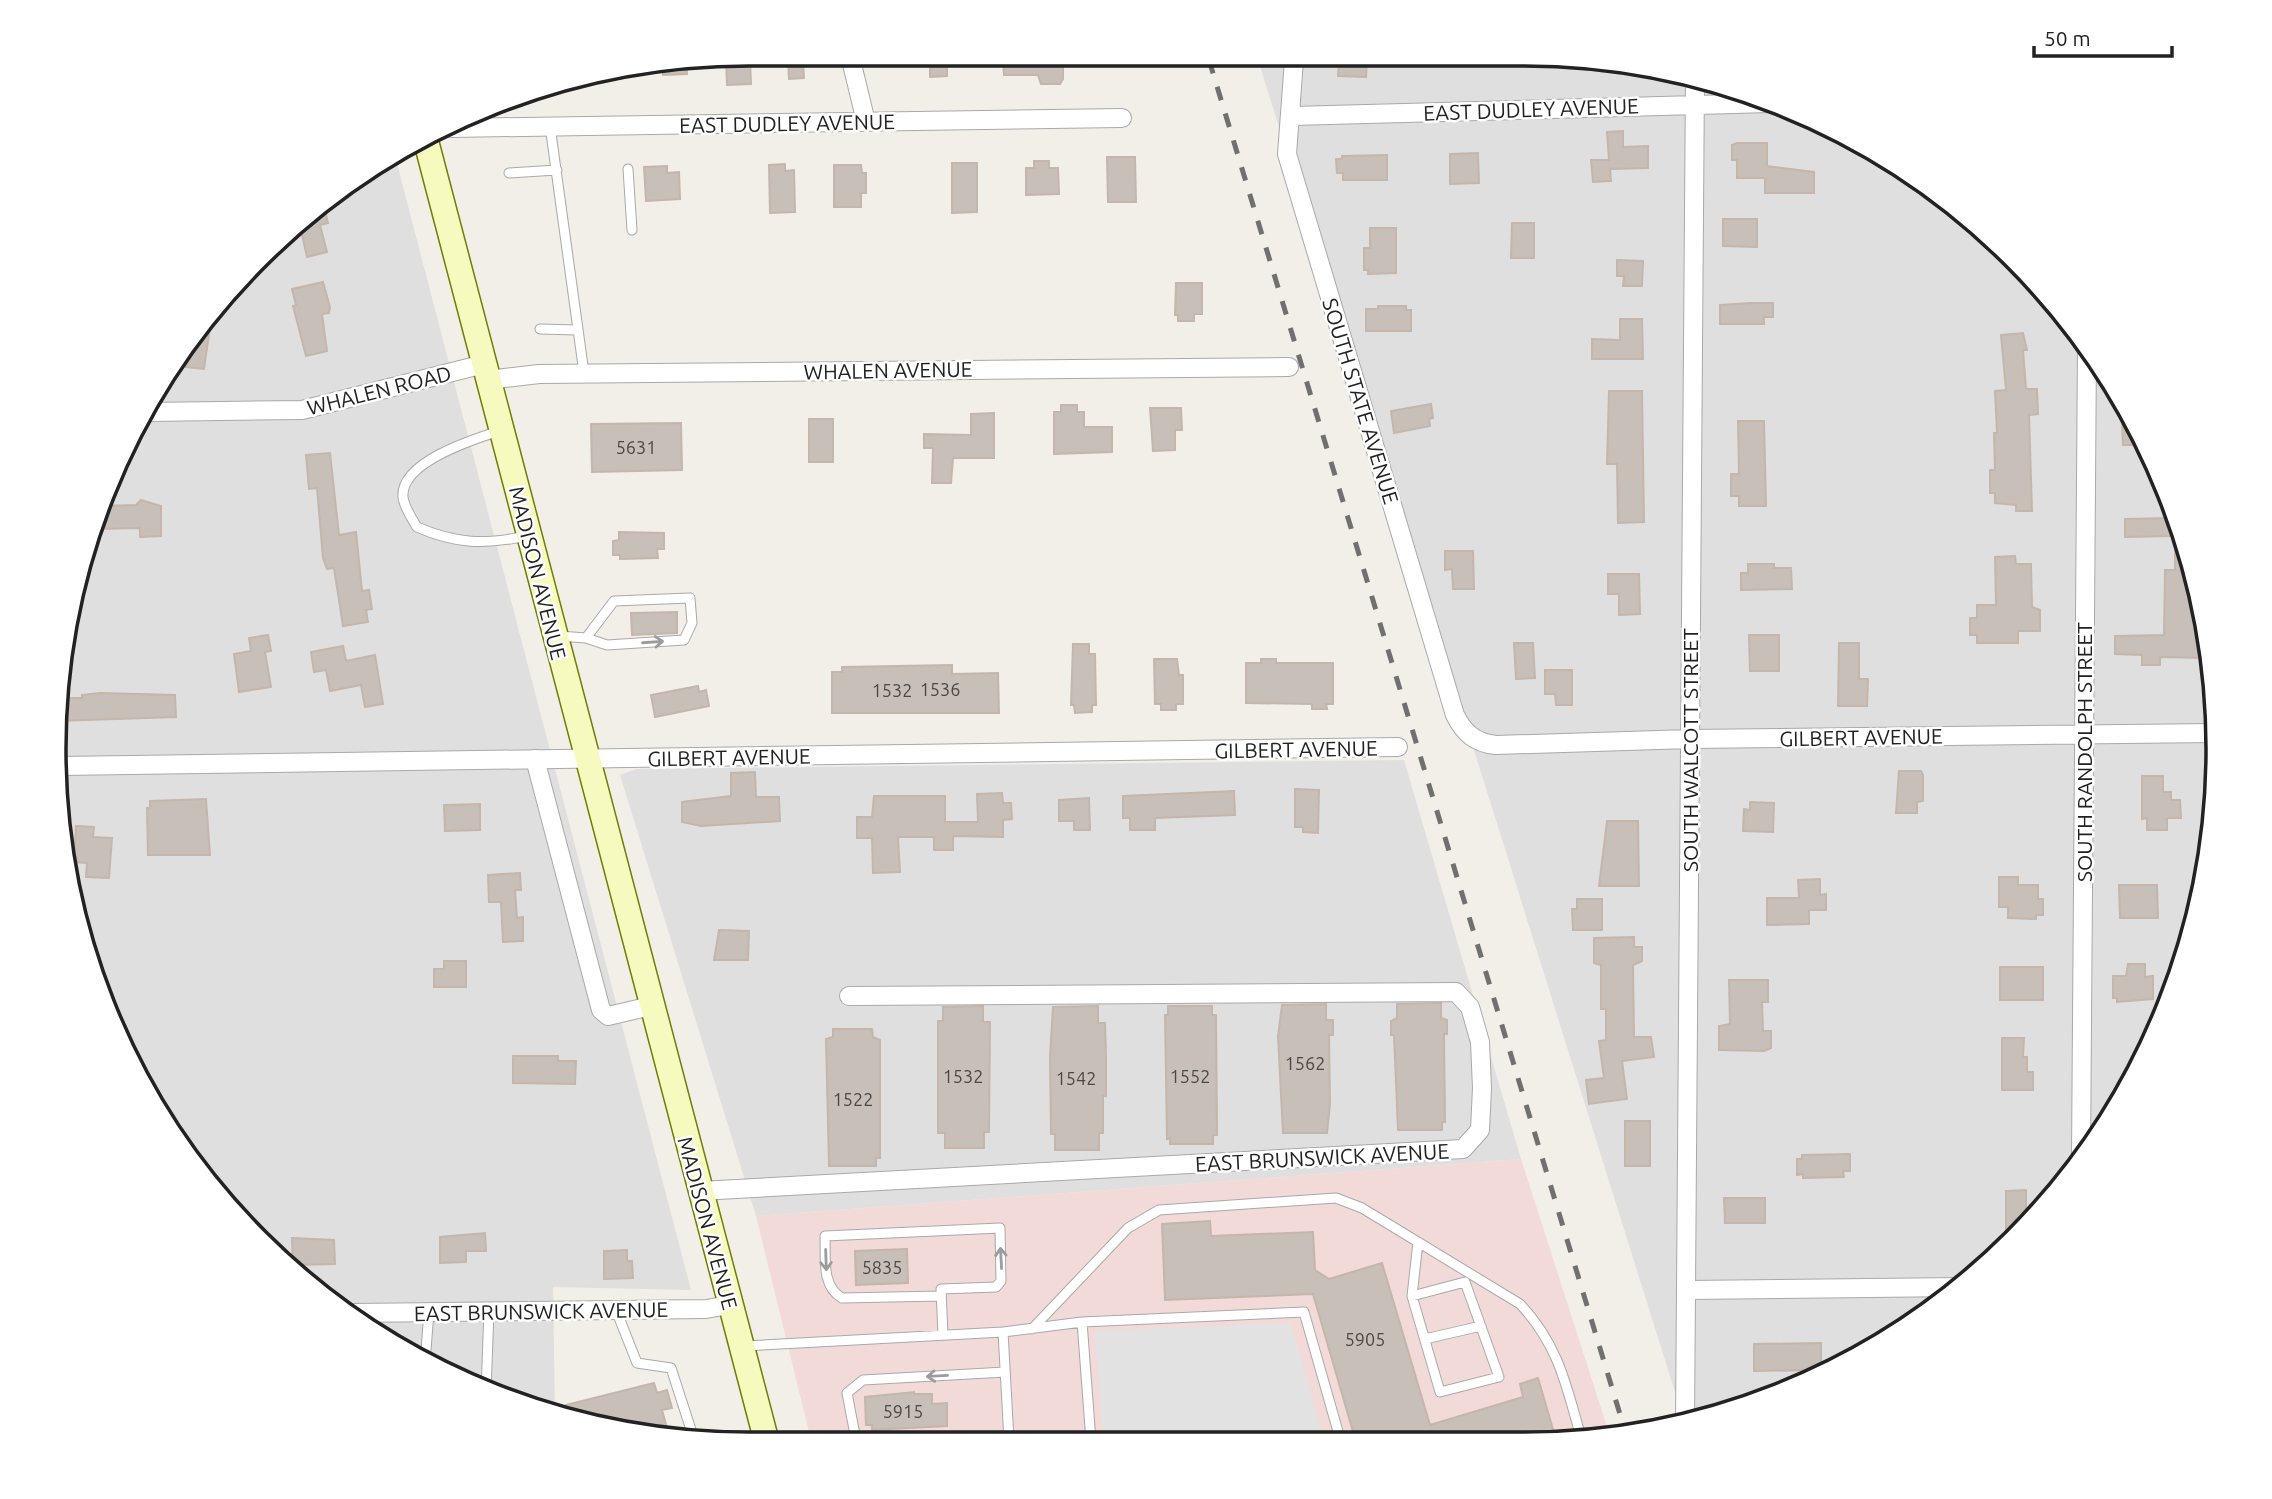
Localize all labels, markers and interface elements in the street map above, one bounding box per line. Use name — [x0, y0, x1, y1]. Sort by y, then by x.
scale bar — [2034, 14, 2172, 58]
text: 50 m — [2044, 26, 2091, 50]
street label: EAST DUDLEY AVENUE — [1423, 93, 1639, 125]
street label: EAST DUDLEY AVENUE — [679, 109, 895, 137]
street label: SOUTH STATE AVENUE — [1318, 295, 1404, 507]
street label: WHALEN AVENUE — [803, 357, 973, 383]
street label: WHALEN ROAD — [304, 361, 454, 419]
house number: 5631 — [616, 437, 656, 457]
street label: MADISON AVENUE — [505, 484, 571, 662]
street label: SOUTH RANDOLPH STREET — [2072, 622, 2096, 882]
street label: SOUTH WALCOTT STREET — [1678, 628, 1702, 872]
one-way arrow — [641, 635, 664, 648]
house number: 1536 — [920, 679, 960, 699]
house number: 1532 — [872, 680, 912, 700]
street label: GILBERT AVENUE — [1779, 724, 1943, 750]
street label: GILBERT AVENUE — [1214, 736, 1378, 762]
street label: GILBERT AVENUE — [647, 744, 811, 770]
house number: 1562 — [1285, 1053, 1325, 1073]
house number: 1532 — [943, 1066, 983, 1086]
house number: 1552 — [1170, 1066, 1210, 1086]
house number: 1542 — [1056, 1068, 1096, 1088]
house number: 1522 — [833, 1089, 873, 1109]
street label: MADISON AVENUE — [673, 1134, 743, 1312]
street label: EAST BRUNSWICK AVENUE — [1194, 1138, 1450, 1176]
one-way arrow — [995, 1246, 1008, 1269]
one-way arrow — [820, 1248, 833, 1271]
house number: 5835 — [862, 1257, 902, 1277]
street label: EAST BRUNSWICK AVENUE — [414, 1297, 668, 1325]
house number: 5905 — [1345, 1329, 1385, 1349]
one-way arrow — [926, 1370, 949, 1383]
house number: 5915 — [883, 1401, 923, 1421]

